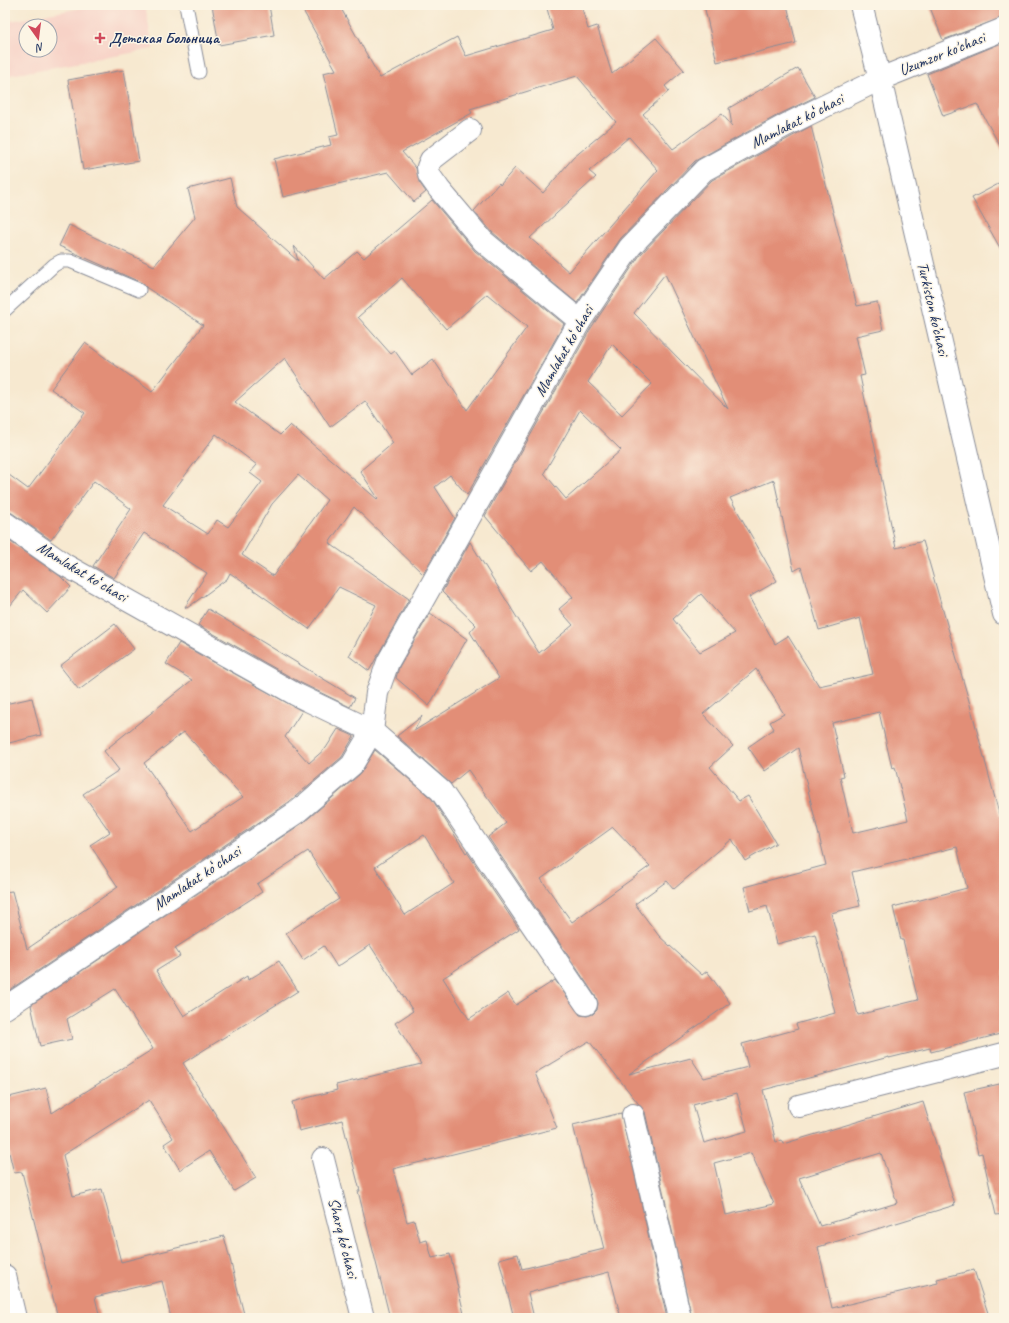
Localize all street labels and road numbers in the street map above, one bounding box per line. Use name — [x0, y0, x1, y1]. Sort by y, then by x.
street label: Uzumzor ko'chasi — [896, 27, 990, 80]
street label: Mamlakat koʻchasi — [747, 88, 849, 153]
street label: Turkiston ko’chasi — [913, 260, 954, 360]
street label: Mamlakat koʻchasi — [530, 300, 599, 400]
street label: Mamlakat koʻchasi — [33, 537, 132, 608]
street label: Mamlakat koʻchasi — [149, 840, 246, 915]
street label: Sharq koʻchasi — [323, 1196, 363, 1282]

